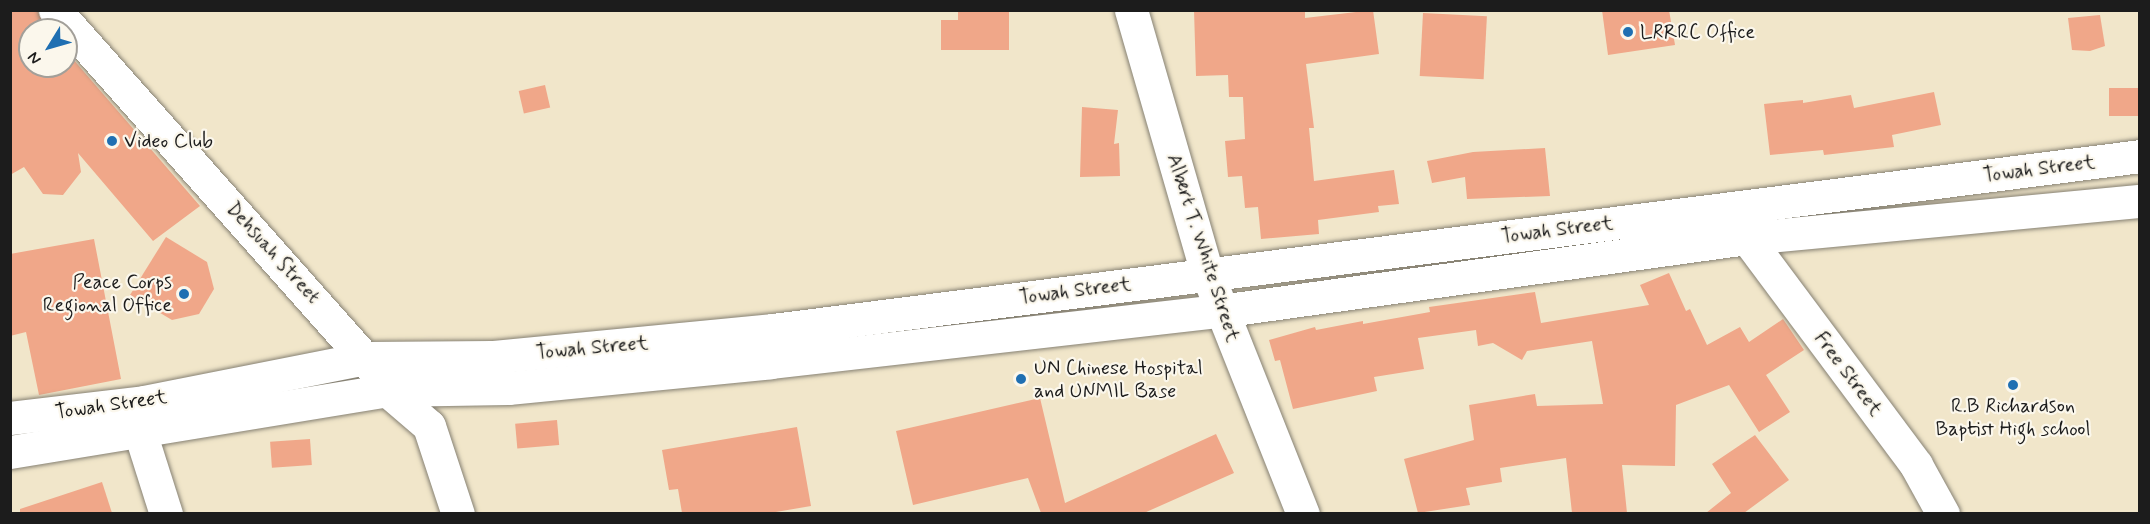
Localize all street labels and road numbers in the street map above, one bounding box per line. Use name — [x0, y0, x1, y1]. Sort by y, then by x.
street label: Towah Street — [1982, 150, 2096, 188]
street label: Albert T. White Street — [1162, 152, 1244, 344]
street label: Dehsuah Street — [220, 196, 326, 310]
street label: Towah Street — [1500, 211, 1614, 249]
street label: Towah Street — [1018, 272, 1132, 310]
street label: Free Street — [1809, 327, 1887, 421]
street label: Towah Street — [535, 331, 649, 365]
street label: Towah Street — [54, 385, 168, 425]

